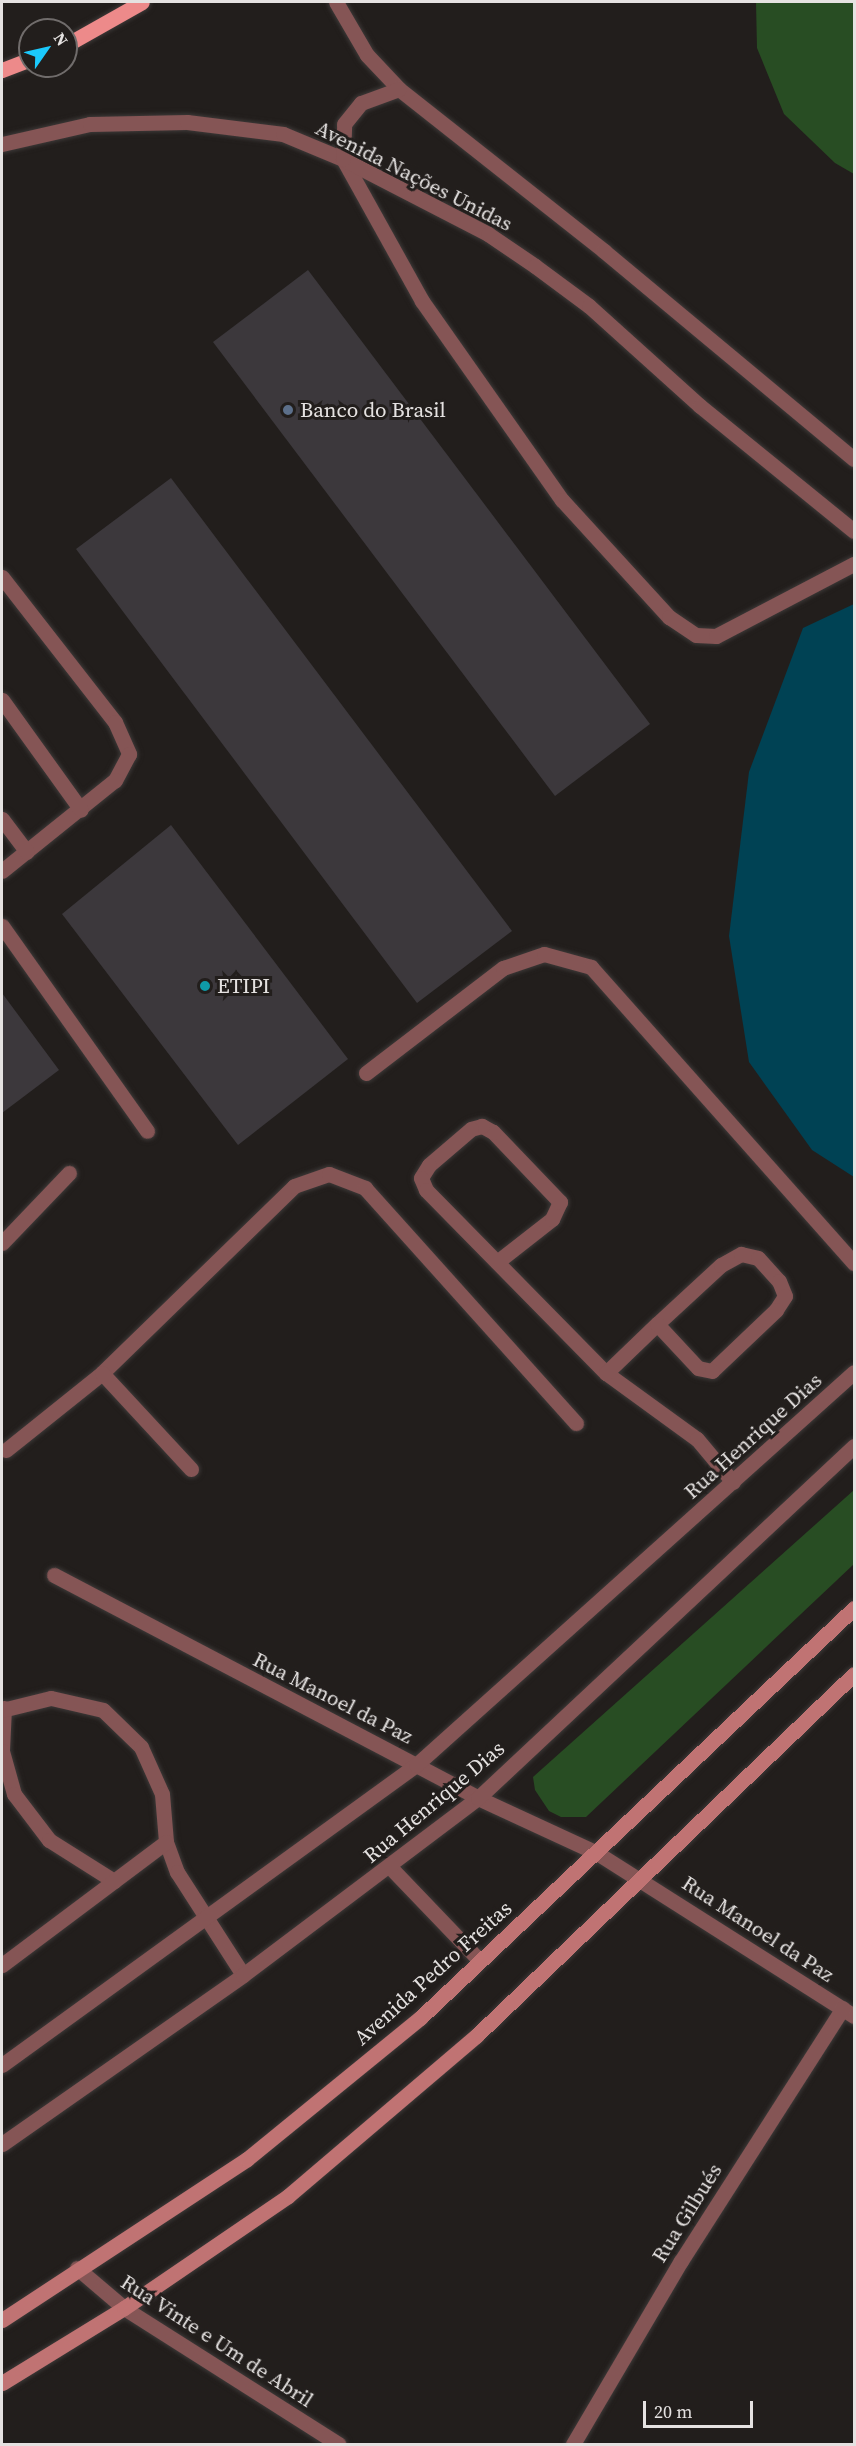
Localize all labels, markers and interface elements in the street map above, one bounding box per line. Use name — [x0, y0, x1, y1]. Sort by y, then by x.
north arrow — [18, 18, 78, 78]
text: N — [49, 28, 74, 50]
street label: Avenida Nações Unidas — [311, 115, 517, 237]
place label: Banco do Brasil — [300, 397, 446, 423]
marker: Banco do Brasil — [281, 403, 295, 417]
place label: ETIPI — [217, 973, 270, 999]
marker: ETIPI — [198, 979, 212, 993]
street label: Rua Henrique Dias — [679, 1368, 827, 1504]
street label: Rua Manoel da Paz — [249, 1647, 417, 1749]
street label: Rua Henrique Dias — [358, 1736, 510, 1868]
street label: Rua Manoel da Paz — [677, 1870, 839, 1988]
street label: Avenida Pedro Freitas — [349, 1896, 517, 2050]
street label: Rua Gilbués — [647, 2159, 727, 2267]
street label: Rua Vinte e Um de Abril — [116, 2269, 318, 2413]
scale bar — [646, 2389, 756, 2427]
text: 20 m — [654, 2399, 692, 2424]

